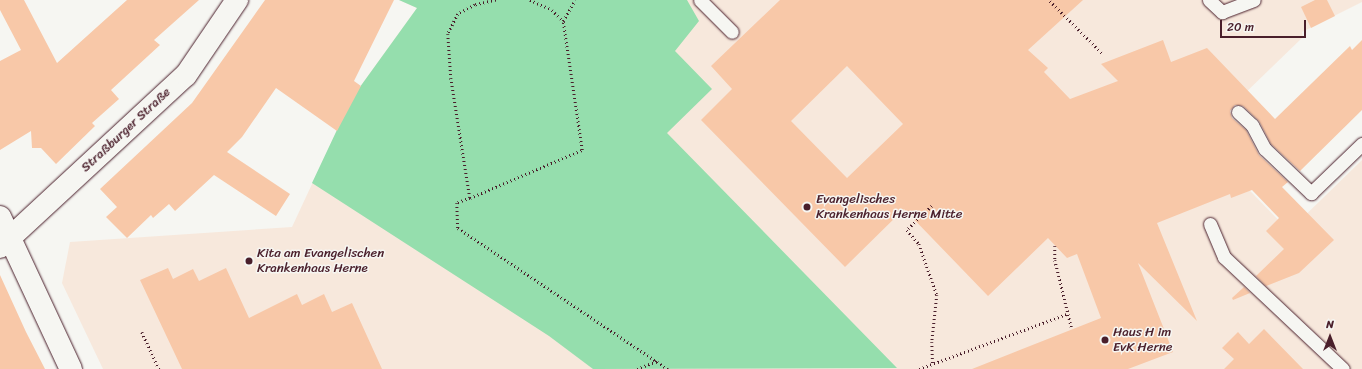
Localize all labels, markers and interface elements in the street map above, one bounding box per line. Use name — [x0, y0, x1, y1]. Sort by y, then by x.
scale bar — [1222, 12, 1308, 38]
text: 20 m — [1227, 16, 1254, 38]
street label: Straßburger Straße — [78, 84, 174, 176]
place label: Evangelisches Krankenhaus Herne Mitte — [816, 192, 962, 223]
marker: Evangelisches Krankenhaus Herne Mitte — [801, 201, 813, 213]
place label: Kita am Evangelischen Krankenhaus Herne — [257, 246, 384, 277]
marker: Kita am Evangelischen Krankenhaus Herne — [244, 256, 254, 266]
text: N — [1326, 315, 1334, 334]
north arrow — [1310, 317, 1350, 357]
place label: Haus H im EvK Herne — [1113, 325, 1172, 356]
marker: Haus H im EvK Herne — [1100, 335, 1110, 345]

